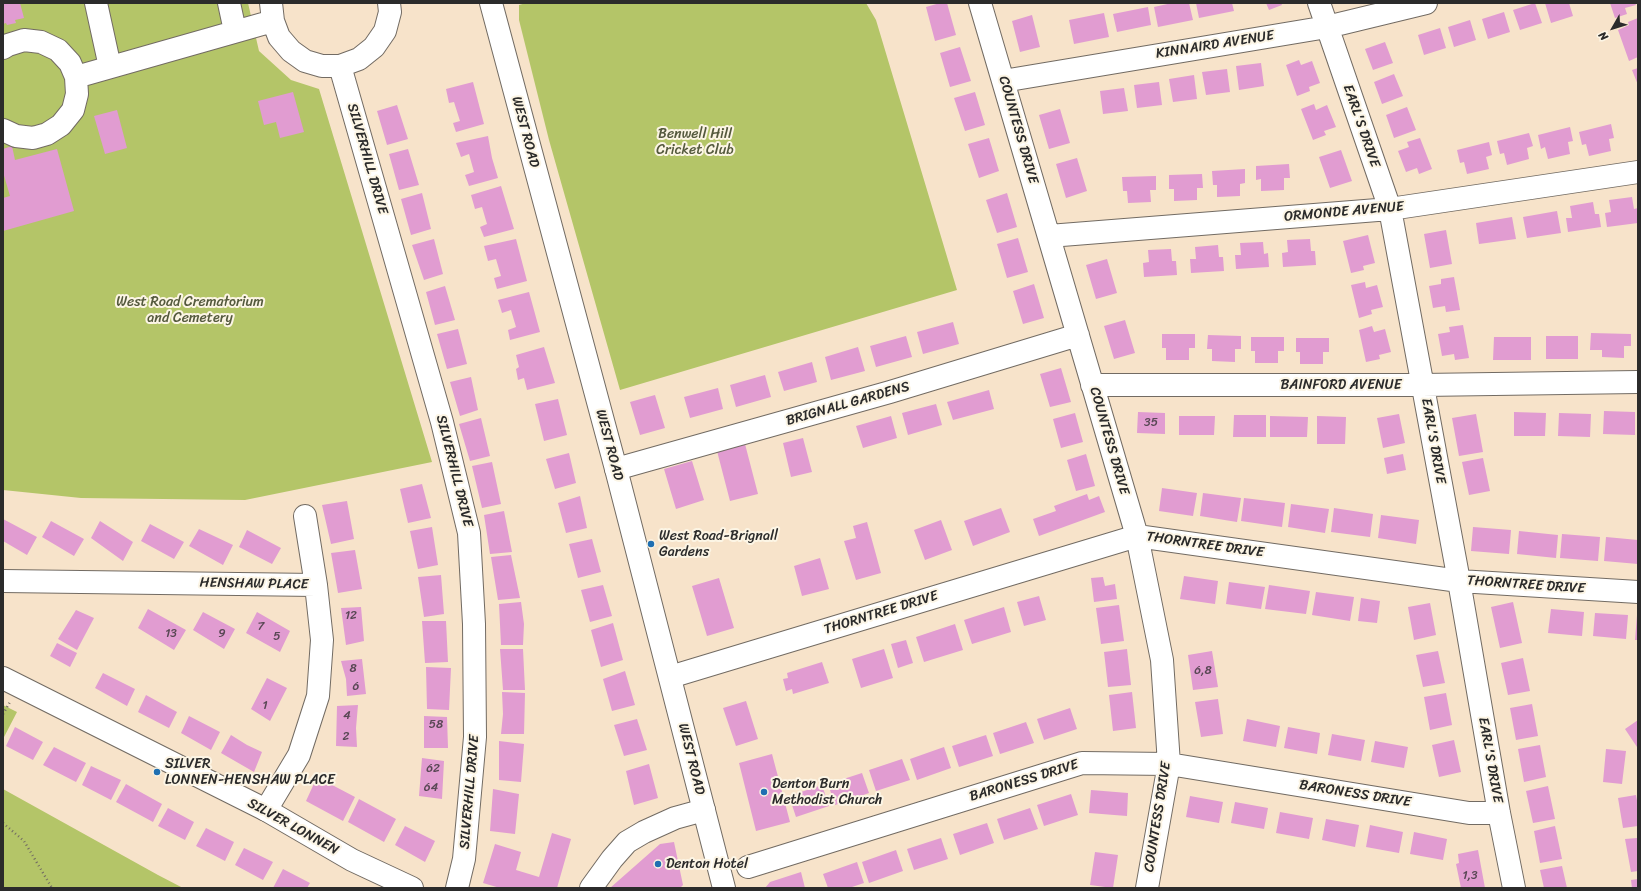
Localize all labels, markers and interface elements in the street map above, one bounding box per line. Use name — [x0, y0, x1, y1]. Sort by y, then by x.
north arrow — [1593, 8, 1633, 48]
street label: KINNAIRD AVENUE — [1155, 27, 1275, 63]
text: N — [1594, 27, 1613, 45]
street label: COUNTESS DRIVE — [995, 74, 1041, 186]
street label: EARL'S DRIVE — [1339, 82, 1383, 170]
street label: WEST ROAD — [507, 95, 543, 169]
street label: SILVERHILL DRIVE — [343, 102, 391, 216]
park label: Benwell Hill Cricket Club — [656, 126, 734, 158]
street label: ORMONDE AVENUE — [1283, 198, 1405, 226]
park label: West Road Crematorium and Cemetery — [116, 294, 264, 326]
street label: BAINFORD AVENUE — [1280, 377, 1402, 393]
street label: BRIGNALL GARDENS — [784, 378, 912, 430]
street label: COUNTESS DRIVE — [1086, 385, 1132, 497]
street label: EARL'S DRIVE — [1417, 397, 1449, 485]
street label: WEST ROAD — [591, 408, 627, 482]
street label: SILVERHILL DRIVE — [432, 413, 476, 529]
house number: 35 — [1144, 416, 1158, 430]
place label: West Road-Brignall Gardens — [659, 528, 778, 560]
street label: THORNTREE DRIVE — [1145, 528, 1265, 562]
marker: West Road-Brignall Gardens — [646, 539, 656, 549]
street label: THORNTREE DRIVE — [1466, 572, 1586, 598]
street label: HENSHAW PLACE — [199, 575, 309, 593]
street label: THORNTREE DRIVE — [822, 588, 940, 638]
house number: 12 — [345, 609, 357, 623]
house number: 7 — [258, 620, 264, 634]
house number: 13 — [165, 627, 177, 641]
house number: 9 — [218, 627, 226, 641]
house number: 5 — [273, 630, 281, 644]
house number: 8 — [349, 662, 357, 676]
house number: 6,8 — [1194, 664, 1212, 678]
house number: 6 — [353, 680, 359, 694]
house number: 1 — [262, 699, 268, 713]
house number: 4 — [343, 709, 351, 723]
street label: EARL'S DRIVE — [1474, 716, 1506, 804]
house number: 58 — [429, 718, 443, 732]
street label: WEST ROAD — [674, 722, 708, 796]
house number: 2 — [343, 730, 349, 744]
street label: SILVERHILL DRIVE — [457, 734, 483, 850]
place label: SILVER LONNEN-HENSHAW PLACE — [165, 756, 335, 788]
street label: BARONESS DRIVE — [968, 756, 1080, 806]
street label: COUNTESS DRIVE — [1141, 761, 1175, 873]
house number: 62 — [426, 762, 440, 776]
marker: SILVER LONNEN-HENSHAW PLACE — [152, 767, 162, 777]
place label: Denton Burn Methodist Church — [772, 776, 882, 808]
street label: BARONESS DRIVE — [1298, 777, 1412, 811]
house number: 64 — [424, 781, 438, 795]
marker: Denton Burn Methodist Church — [759, 787, 769, 797]
street label: SILVER LONNEN — [244, 795, 342, 859]
place label: Denton Hotel — [666, 856, 748, 872]
marker: Denton Hotel — [653, 859, 663, 869]
house number: 1,3 — [1463, 869, 1477, 883]

